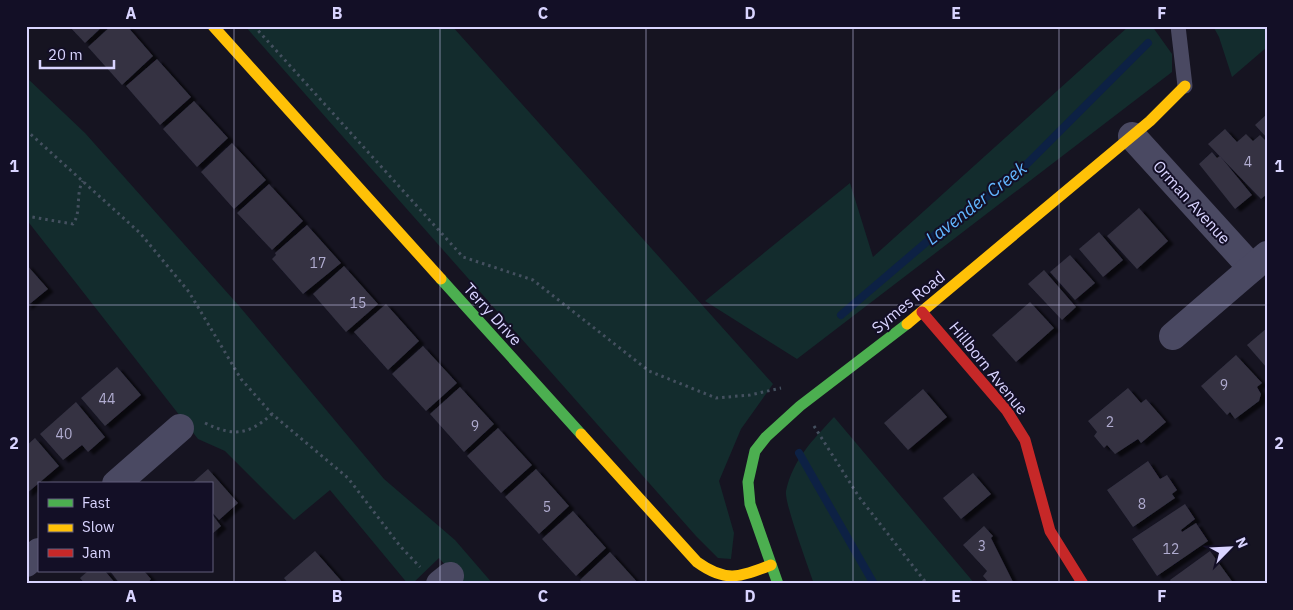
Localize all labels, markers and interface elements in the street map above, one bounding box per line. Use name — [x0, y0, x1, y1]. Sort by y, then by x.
text: A — [126, 3, 137, 23]
text: B — [332, 3, 343, 23]
text: C — [538, 3, 548, 23]
text: D — [744, 3, 756, 23]
text: E — [951, 3, 961, 23]
text: F — [1157, 3, 1167, 23]
scale bar — [40, 38, 114, 70]
text: 20 m — [48, 45, 83, 64]
house number: 4 — [1244, 153, 1252, 171]
text: 1 — [9, 156, 19, 176]
water label: Lavender Creek — [921, 156, 1032, 250]
street label: Orman Avenue — [1149, 156, 1235, 248]
text: 1 — [1274, 156, 1284, 176]
house number: 17 — [310, 254, 326, 272]
street label: Symes Road — [867, 266, 949, 338]
street label: Terry Drive — [460, 278, 527, 350]
house number: 15 — [350, 294, 366, 312]
street label: Hillborn Avenue — [945, 317, 1033, 419]
house number: 9 — [1220, 376, 1228, 394]
house number: 44 — [99, 390, 115, 408]
house number: 2 — [1106, 413, 1114, 431]
house number: 9 — [471, 417, 479, 435]
house number: 40 — [56, 425, 72, 443]
text: 2 — [9, 433, 19, 453]
text: 2 — [1274, 433, 1284, 453]
legend — [38, 482, 212, 572]
text: Fast — [82, 493, 110, 512]
house number: 8 — [1138, 495, 1146, 513]
house number: 5 — [543, 498, 551, 516]
text: Slow — [82, 517, 115, 536]
north arrow — [1206, 522, 1256, 572]
text: N — [1232, 534, 1252, 551]
house number: 3 — [978, 537, 986, 555]
house number: 12 — [1163, 540, 1179, 558]
text: Jam — [82, 543, 111, 562]
text: A — [126, 586, 137, 606]
text: B — [332, 586, 343, 606]
text: C — [538, 586, 548, 606]
text: D — [744, 586, 756, 606]
text: E — [951, 586, 961, 606]
text: F — [1157, 586, 1167, 606]

